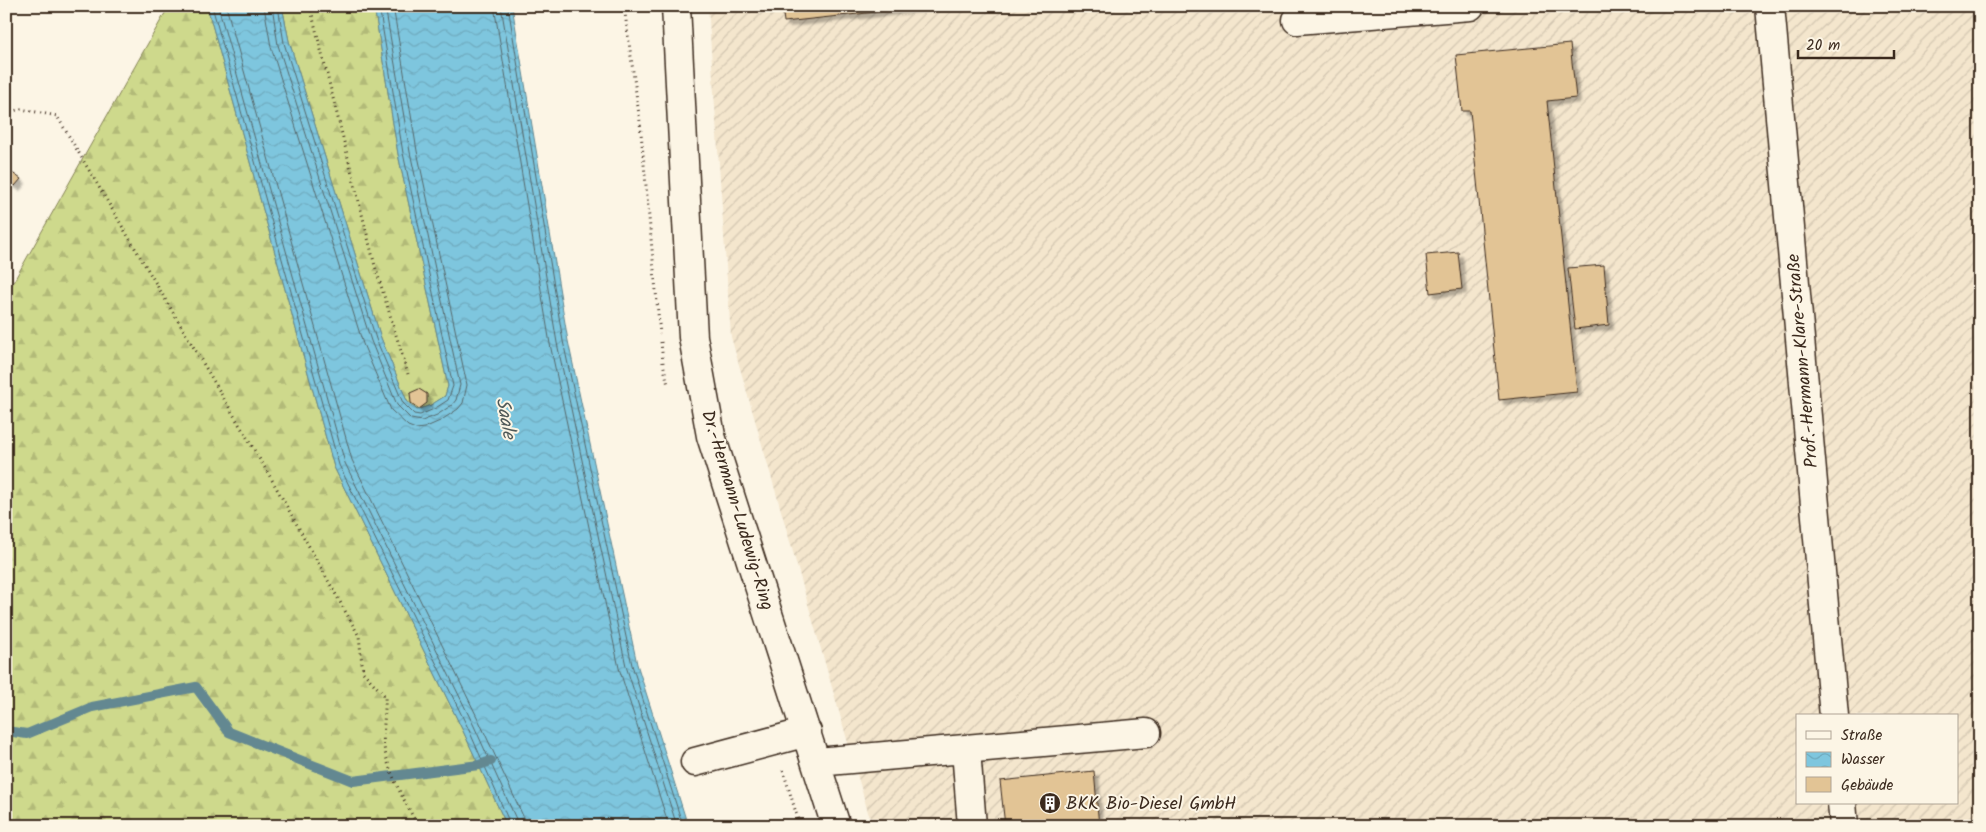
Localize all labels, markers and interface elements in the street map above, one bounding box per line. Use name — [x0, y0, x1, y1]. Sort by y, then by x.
scale bar — [1798, 28, 1895, 60]
text: 20 m — [1806, 34, 1840, 58]
street label: Prof.-Hermann-Klare-Straße — [1780, 253, 1827, 469]
water label: Saale — [487, 395, 524, 444]
street label: Dr.-Hermann-Ludewig-Ring — [692, 407, 781, 614]
legend — [1796, 714, 1958, 804]
text: Straße — [1841, 724, 1883, 748]
text: Wasser — [1841, 748, 1885, 772]
text: Gebäude — [1841, 774, 1894, 798]
place label: BKK Bio-Diesel GmbH — [1066, 790, 1236, 819]
building icon: BKK Bio-Diesel GmbH — [1038, 791, 1062, 815]

